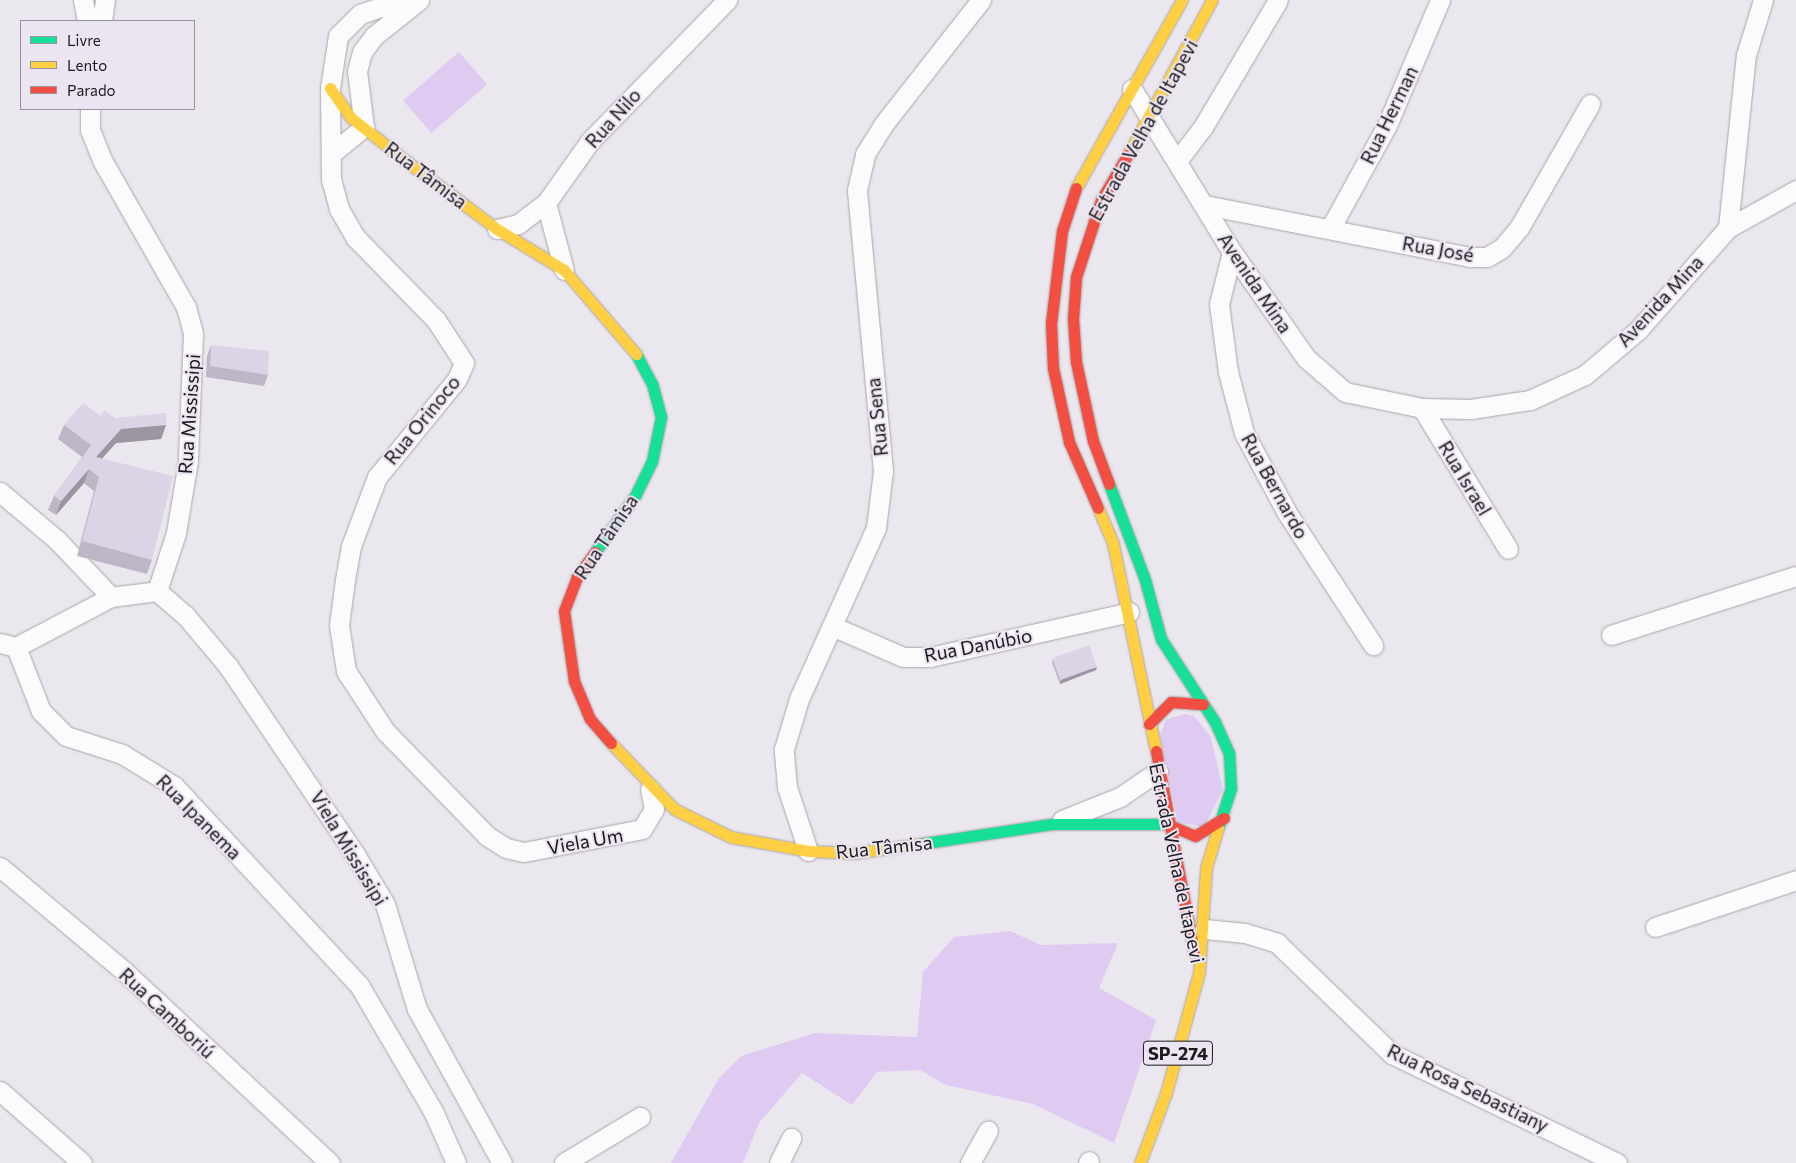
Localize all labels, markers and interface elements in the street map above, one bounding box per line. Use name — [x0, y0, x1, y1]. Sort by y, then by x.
legend — [20, 20, 195, 110]
text: Livre — [67, 31, 101, 49]
street label: Estrada Velha de Itapevi — [1084, 35, 1202, 225]
text: Lento — [67, 56, 107, 74]
street label: Rua Herman — [1356, 62, 1422, 168]
text: Parado — [67, 81, 116, 99]
street label: Rua Nilo — [580, 84, 646, 152]
street label: Rua Tâmisa — [380, 137, 472, 213]
street label: Avenida Mina — [1213, 229, 1297, 337]
street label: Rua José — [1400, 232, 1476, 266]
street label: Avenida Mina — [1612, 251, 1708, 351]
street label: Rua Mississipi — [173, 353, 205, 475]
street label: Rua Orinoco — [379, 371, 465, 469]
street label: Rua Sena — [862, 377, 892, 457]
street label: Rua Bernardo — [1237, 429, 1313, 543]
street label: Rua Israel — [1434, 437, 1496, 519]
street label: Rua Tâmisa — [569, 490, 643, 584]
street label: Rua Danúbio — [922, 623, 1034, 667]
street label: Estrada Velha de Itapevi — [1145, 761, 1209, 965]
street label: Rua Ipanema — [152, 770, 246, 864]
street label: Viela Mississipi — [306, 786, 392, 910]
street label: Viela Um — [545, 823, 625, 859]
street label: Rua Tâmisa — [834, 831, 934, 863]
street label: Rua Camboriú — [115, 963, 219, 1063]
road number: SP-274 — [1142, 1038, 1214, 1068]
street label: Rua Rosa Sebastiany — [1384, 1039, 1552, 1137]

